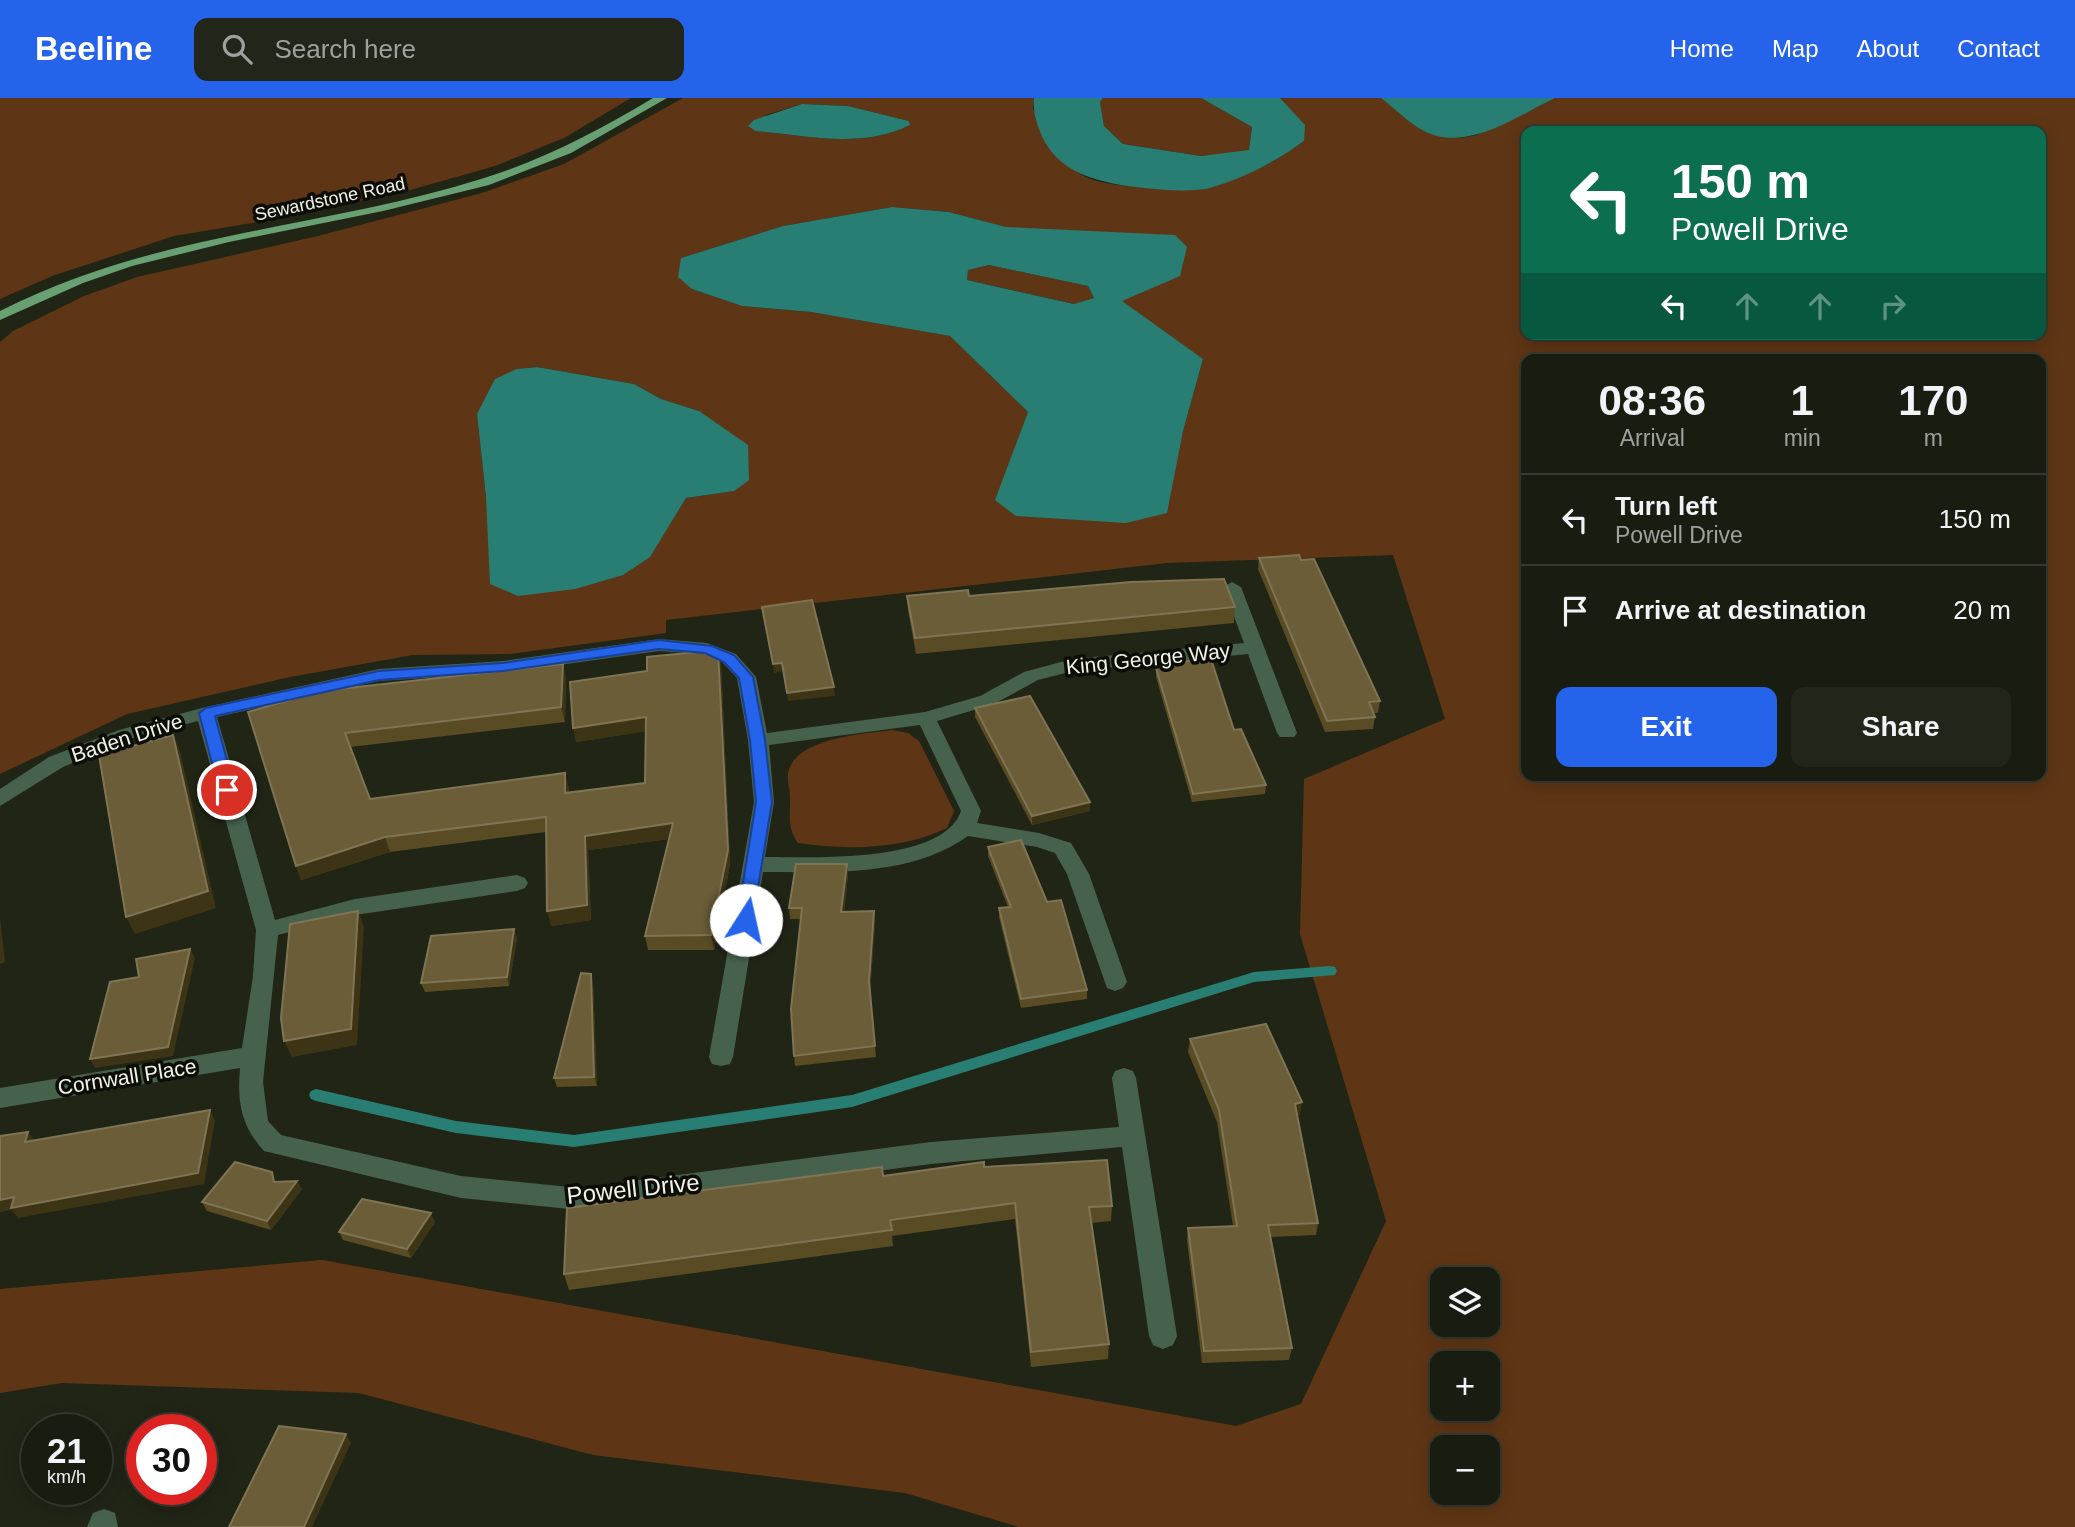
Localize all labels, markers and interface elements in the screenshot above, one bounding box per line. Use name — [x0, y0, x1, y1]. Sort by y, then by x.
search box — [194, 18, 684, 81]
text: Beeline — [35, 30, 152, 67]
icon: search — [218, 30, 256, 68]
text: Search here — [274, 34, 416, 64]
text: Home — [1670, 35, 1734, 62]
text: Map — [1772, 35, 1819, 62]
text: About — [1857, 35, 1919, 62]
text: Contact — [1957, 35, 2040, 62]
icon: left — [1556, 154, 1647, 245]
text: 150 m — [1671, 154, 1810, 208]
street label: Sewardstone Road — [253, 173, 407, 225]
text: Powell Drive — [1671, 211, 1849, 247]
icon: left — [1655, 287, 1693, 325]
icon: ahead — [1728, 287, 1766, 325]
icon: ahead — [1801, 287, 1839, 325]
icon: right — [1874, 287, 1912, 325]
text: 08:36 — [1599, 377, 1706, 424]
text: 1 — [1790, 377, 1814, 424]
text: 170 — [1898, 377, 1968, 424]
text: Arrival — [1620, 425, 1685, 451]
text: min — [1784, 425, 1821, 451]
text: m — [1924, 425, 1943, 451]
text: Turn left — [1615, 491, 1717, 521]
icon: left — [1556, 501, 1594, 539]
text: 150 m — [1939, 504, 2011, 534]
text: Powell Drive — [1615, 522, 1743, 548]
icon: arrive — [1556, 592, 1594, 630]
text: Arrive at destination — [1615, 595, 1866, 625]
text: 20 m — [1953, 595, 2011, 625]
street label: King George Way — [1065, 638, 1232, 679]
button: Exit — [1556, 687, 1777, 767]
button: Share — [1791, 687, 2011, 767]
street label: Baden Drive — [68, 709, 185, 766]
pin — [197, 760, 257, 820]
icon: arrive — [208, 771, 246, 809]
position arrow — [709, 883, 783, 957]
street label: Cornwall Place — [56, 1054, 198, 1099]
street label: Powell Drive — [565, 1168, 701, 1209]
map controls — [1430, 1267, 1500, 1505]
button: layers — [1430, 1267, 1500, 1337]
button: + — [1430, 1351, 1500, 1421]
speed limit sign: 30 — [126, 1414, 217, 1505]
text: 21 — [47, 1431, 86, 1470]
button: − — [1430, 1435, 1500, 1505]
text: km/h — [47, 1467, 86, 1487]

